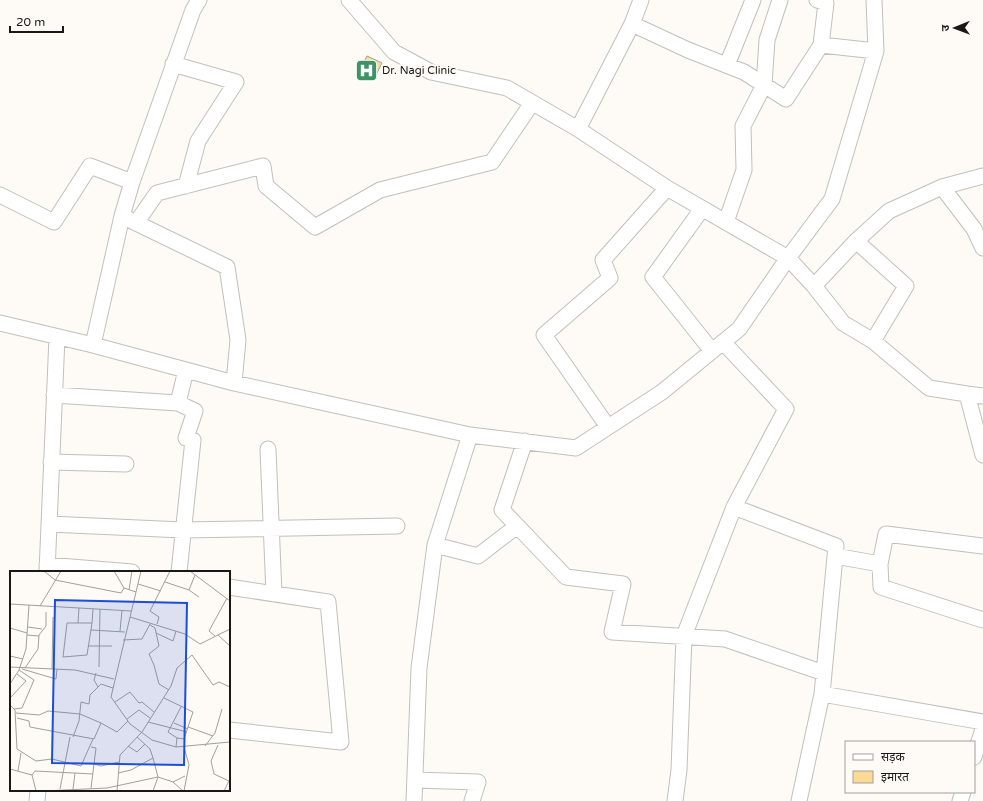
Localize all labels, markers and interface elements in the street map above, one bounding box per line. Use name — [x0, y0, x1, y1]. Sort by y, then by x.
scale bar — [10, 8, 63, 34]
north arrow — [935, 8, 975, 48]
text: 20 m — [16, 15, 45, 29]
text: उ — [939, 24, 952, 31]
hospital icon: Dr. Nagi Clinic — [353, 57, 379, 83]
place label: Dr. Nagi Clinic — [382, 64, 456, 77]
inset map — [10, 571, 230, 791]
legend — [845, 741, 975, 793]
text: सड़क — [881, 750, 906, 764]
text: इमारत — [881, 770, 910, 784]

